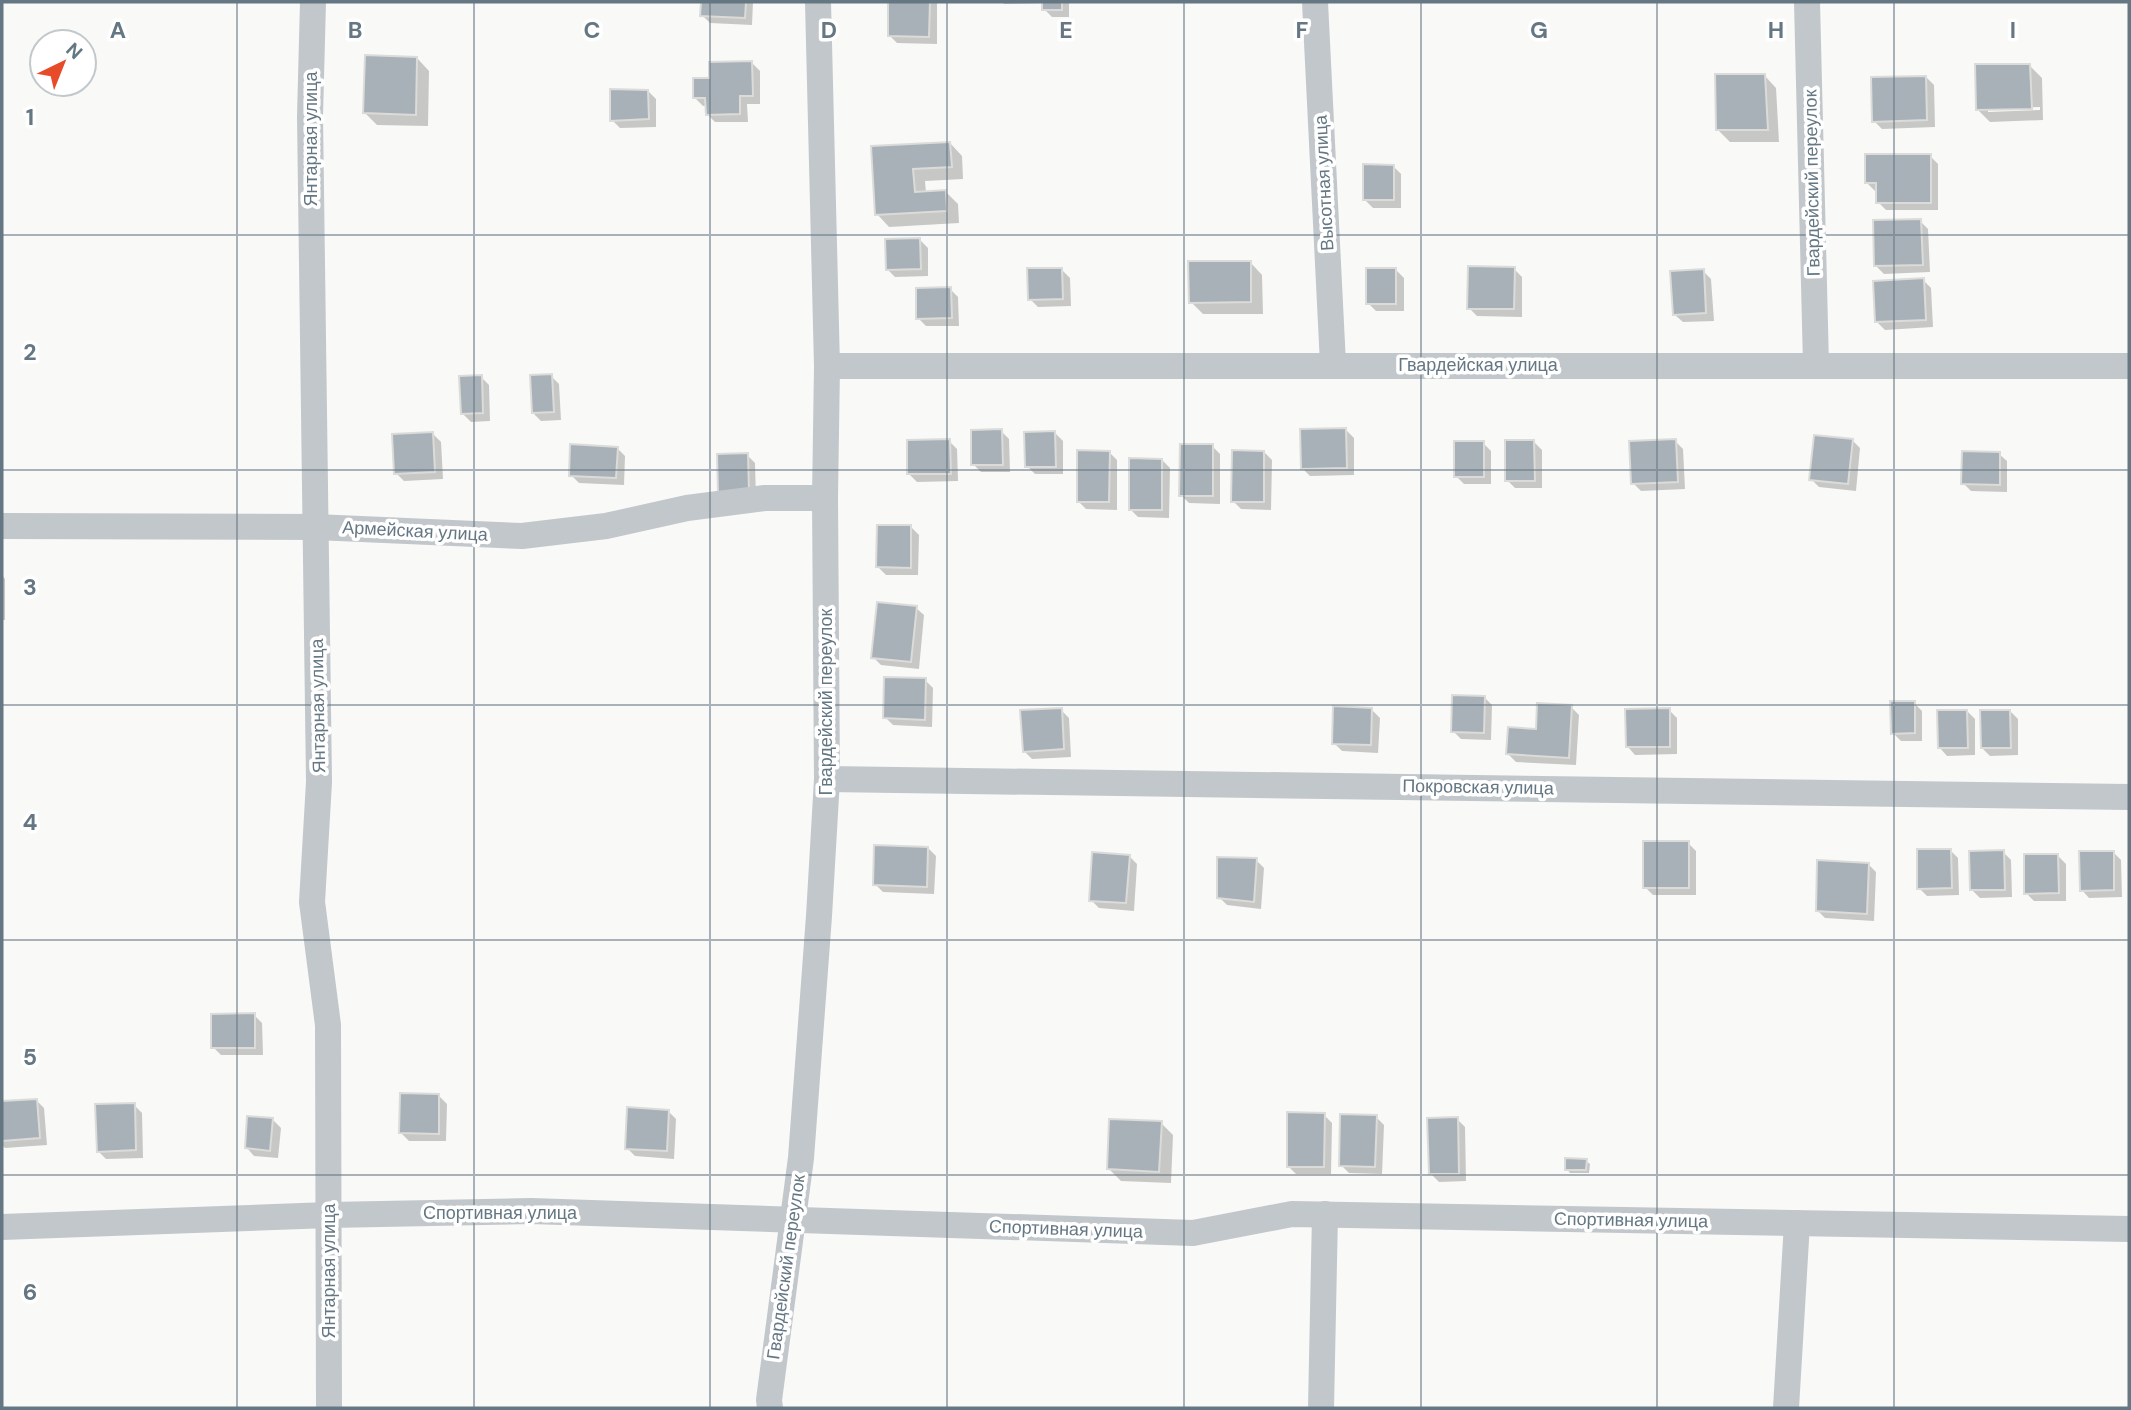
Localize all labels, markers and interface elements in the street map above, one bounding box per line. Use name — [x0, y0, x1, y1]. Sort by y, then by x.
text: A — [110, 15, 126, 45]
text: B — [348, 15, 362, 45]
text: C — [584, 15, 600, 45]
text: D — [821, 15, 837, 45]
text: E — [1059, 15, 1073, 45]
text: F — [1296, 15, 1309, 45]
text: G — [1530, 15, 1548, 45]
text: H — [1768, 15, 1784, 45]
text: I — [2010, 15, 2016, 45]
north arrow — [28, 28, 98, 98]
text: N — [61, 37, 88, 65]
street label: Янтарная улица — [299, 71, 323, 206]
street label: Гвардейский переулок — [1798, 89, 1826, 277]
text: 1 — [26, 102, 34, 132]
street label: Высотная улица — [1308, 113, 1340, 252]
text: 2 — [23, 337, 37, 367]
street label: Гвардейская улица — [1398, 353, 1559, 377]
street label: Армейская улица — [342, 515, 489, 547]
text: 3 — [23, 572, 37, 602]
street label: Гвардейский переулок — [814, 608, 838, 795]
street label: Янтарная улица — [305, 637, 331, 774]
street label: Покровская улица — [1402, 774, 1555, 800]
text: 4 — [23, 807, 38, 837]
text: 5 — [23, 1042, 37, 1072]
street label: Гвардейский переулок — [761, 1173, 811, 1361]
street label: Спортивная улица — [423, 1201, 578, 1225]
street label: Янтарная улица — [317, 1203, 341, 1338]
street label: Спортивная улица — [1554, 1207, 1709, 1233]
street label: Спортивная улица — [989, 1214, 1144, 1244]
text: 6 — [23, 1277, 37, 1307]

